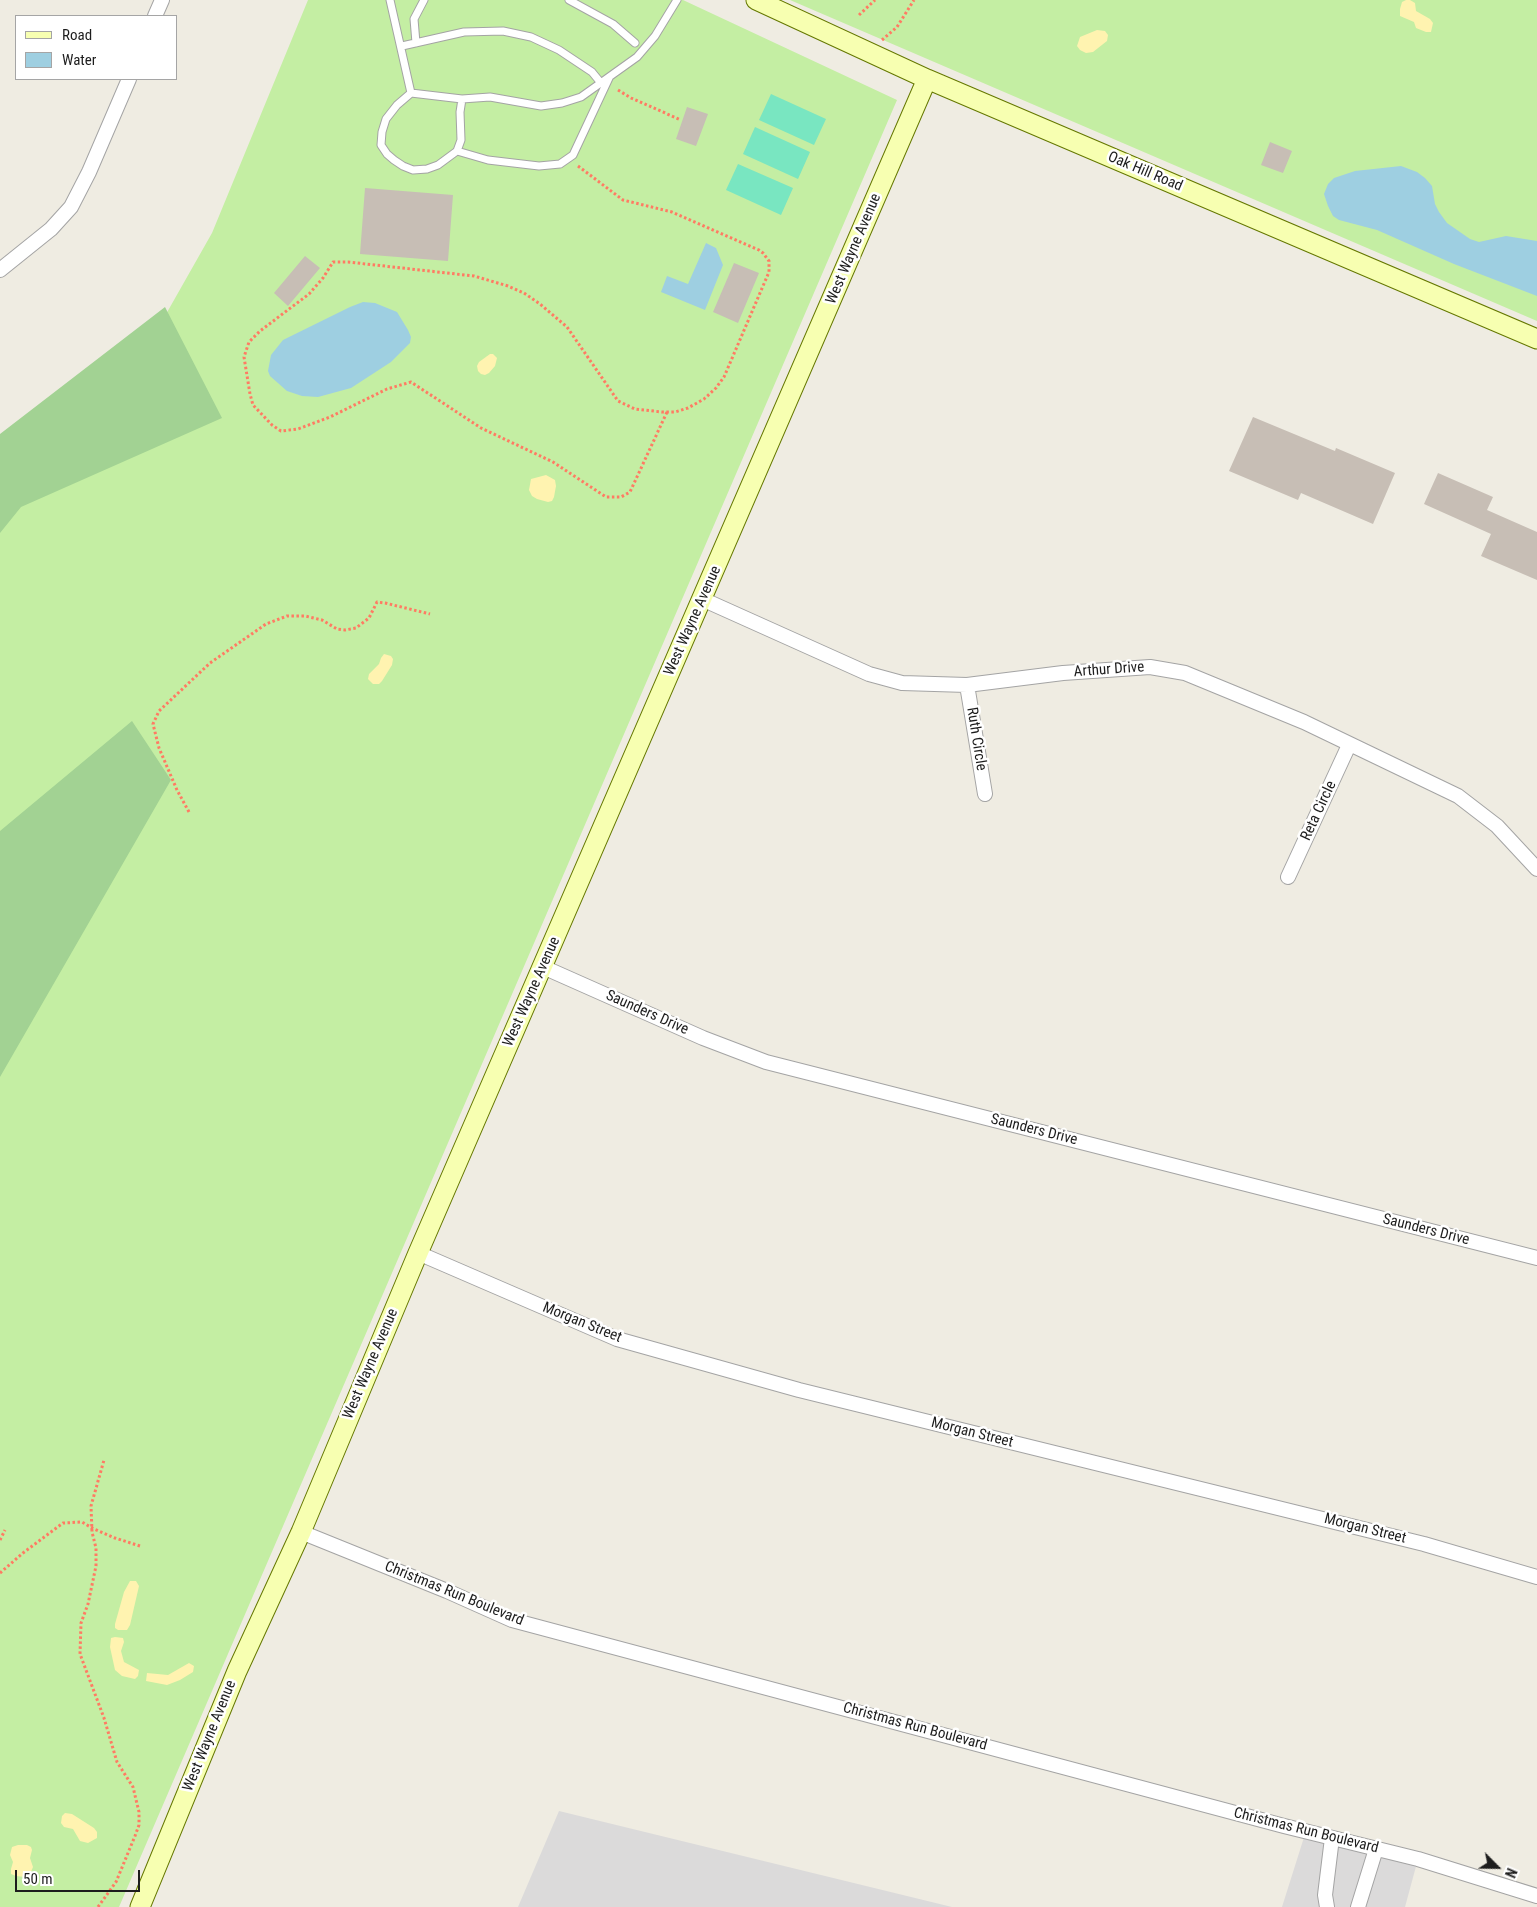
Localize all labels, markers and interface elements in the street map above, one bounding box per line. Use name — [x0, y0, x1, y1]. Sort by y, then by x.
legend — [15, 15, 178, 80]
text: Road — [62, 26, 92, 44]
text: Water — [62, 51, 96, 69]
street label: Oak Hill Road — [1105, 148, 1185, 196]
street label: West Wayne Avenue — [823, 191, 885, 307]
street label: West Wayne Avenue — [661, 563, 725, 679]
street label: Arthur Drive — [1073, 659, 1145, 681]
street label: Ruth Circle — [962, 706, 990, 772]
street label: Reta Circle — [1297, 778, 1341, 844]
street label: West Wayne Avenue — [500, 934, 564, 1050]
street label: Saunders Drive — [603, 987, 691, 1039]
street label: Saunders Drive — [989, 1111, 1079, 1149]
street label: Saunders Drive — [1381, 1211, 1471, 1249]
street label: Morgan Street — [540, 1299, 624, 1347]
street label: West Wayne Avenue — [340, 1306, 402, 1422]
street label: Morgan Street — [929, 1414, 1015, 1452]
street label: Morgan Street — [1322, 1510, 1408, 1548]
street label: Christmas Run Boulevard — [382, 1558, 526, 1630]
street label: West Wayne Avenue — [179, 1678, 241, 1794]
street label: Christmas Run Boulevard — [841, 1699, 989, 1755]
street label: Christmas Run Boulevard — [1232, 1804, 1380, 1858]
north arrow — [1472, 1842, 1522, 1892]
scale bar — [18, 1860, 142, 1892]
text: N — [1502, 1866, 1520, 1880]
text: 50 m — [23, 1870, 53, 1888]

